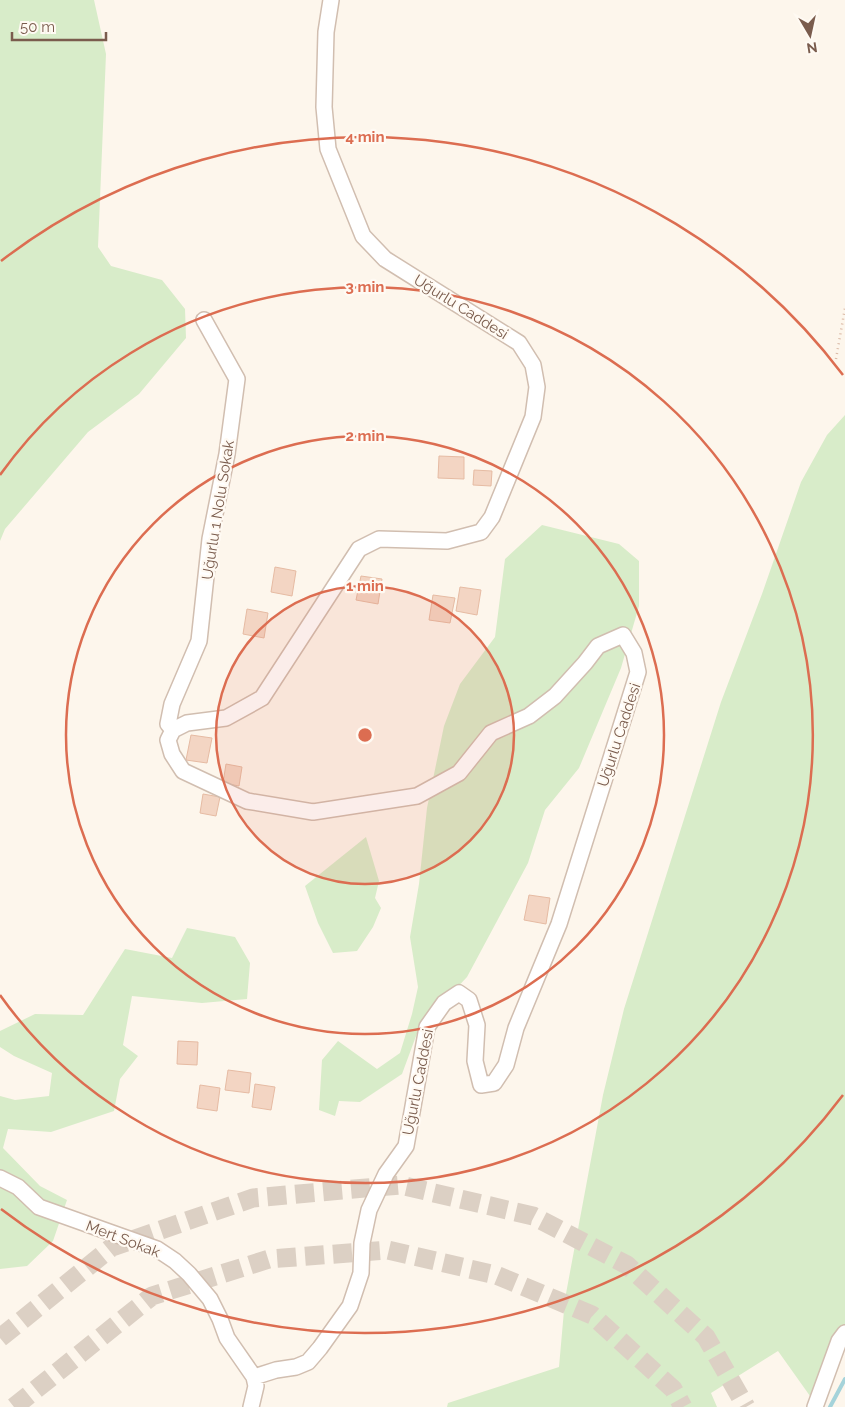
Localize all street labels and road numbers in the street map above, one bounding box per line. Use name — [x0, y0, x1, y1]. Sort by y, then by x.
street label: Uğurlu Caddesi — [410, 271, 512, 343]
street label: Uğurlu 1 Nolu Sokak — [198, 439, 238, 581]
street label: Uğurlu Caddesi — [594, 681, 644, 789]
street label: Uğurlu Caddesi — [399, 1027, 437, 1137]
street label: Mert Sokak — [83, 1217, 163, 1261]

